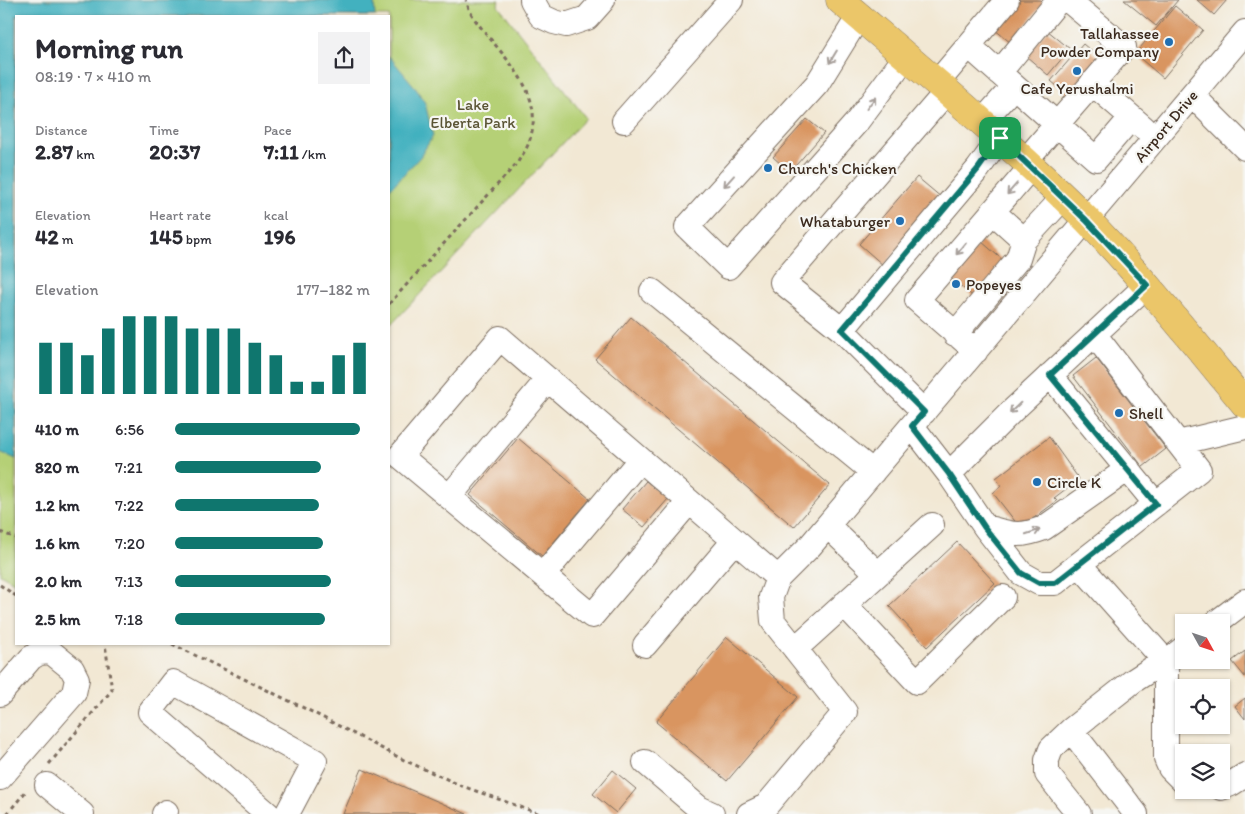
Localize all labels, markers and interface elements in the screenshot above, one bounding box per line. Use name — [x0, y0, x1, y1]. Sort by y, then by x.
place label: Tallahassee Powder Company — [1040, 24, 1159, 61]
text: Morning run — [35, 31, 183, 65]
button: share — [318, 32, 370, 84]
marker: Tallahassee Powder Company — [1163, 36, 1175, 48]
one-way arrow — [828, 50, 838, 64]
marker: Cafe Yerushalmi — [1071, 65, 1083, 77]
text: 08:19 · 7 × 410 m — [35, 67, 151, 86]
place label: Cafe Yerushalmi — [1020, 79, 1134, 98]
street label: Airport Drive — [1130, 86, 1202, 166]
park label: Lake Elberta Park — [431, 95, 516, 132]
one-way arrow — [866, 96, 876, 110]
pin — [979, 117, 1021, 159]
text: Distance — [35, 122, 87, 139]
text: Time — [149, 122, 179, 139]
text: Pace — [264, 122, 292, 139]
icon: arrive — [986, 124, 1014, 152]
text: 2.87 — [35, 139, 73, 164]
text: 20:37 — [149, 139, 200, 164]
text: 7:11 — [264, 139, 299, 164]
text: km — [73, 146, 95, 163]
text: /km — [299, 146, 326, 163]
place label: Church's Chicken — [778, 159, 897, 178]
marker: Church's Chicken — [762, 162, 774, 174]
one-way arrow — [723, 175, 735, 188]
one-way arrow — [1006, 183, 1018, 196]
text: Elevation — [35, 207, 91, 224]
text: Heart rate — [149, 207, 211, 224]
text: kcal — [264, 207, 289, 224]
place label: Whataburger — [800, 212, 891, 231]
marker: Whataburger — [894, 215, 906, 227]
text: 42 — [35, 224, 59, 249]
text: 145 — [149, 224, 183, 249]
text: 196 — [264, 224, 296, 249]
text: m — [59, 231, 74, 248]
text: bpm — [183, 231, 212, 248]
one-way arrow — [956, 242, 967, 255]
place label: Popeyes — [966, 275, 1021, 294]
marker: Popeyes — [950, 278, 962, 290]
text: Elevation — [35, 280, 99, 299]
text: 177–182 m — [296, 280, 370, 299]
one-way arrow — [1008, 402, 1021, 414]
place label: Shell — [1129, 404, 1164, 423]
marker: Shell — [1113, 407, 1125, 419]
text: 410 m — [35, 420, 79, 439]
text: 6:56 — [115, 420, 144, 439]
text: 820 m — [35, 458, 79, 477]
text: 7:21 — [115, 458, 143, 477]
place label: Circle K — [1047, 473, 1102, 492]
marker: Circle K — [1031, 476, 1043, 488]
text: 1.2 km — [35, 496, 80, 515]
text: 7:22 — [115, 496, 144, 515]
one-way arrow — [1025, 526, 1041, 536]
text: 1.6 km — [35, 534, 80, 553]
text: 7:20 — [115, 534, 145, 553]
text: 2.0 km — [35, 572, 82, 591]
text: 7:13 — [115, 572, 143, 591]
text: 2.5 km — [35, 610, 81, 629]
text: 7:18 — [115, 610, 143, 629]
north arrow — [1175, 614, 1230, 669]
map controls — [1175, 614, 1230, 799]
button: locate — [1175, 679, 1230, 734]
button: layers — [1175, 744, 1230, 799]

